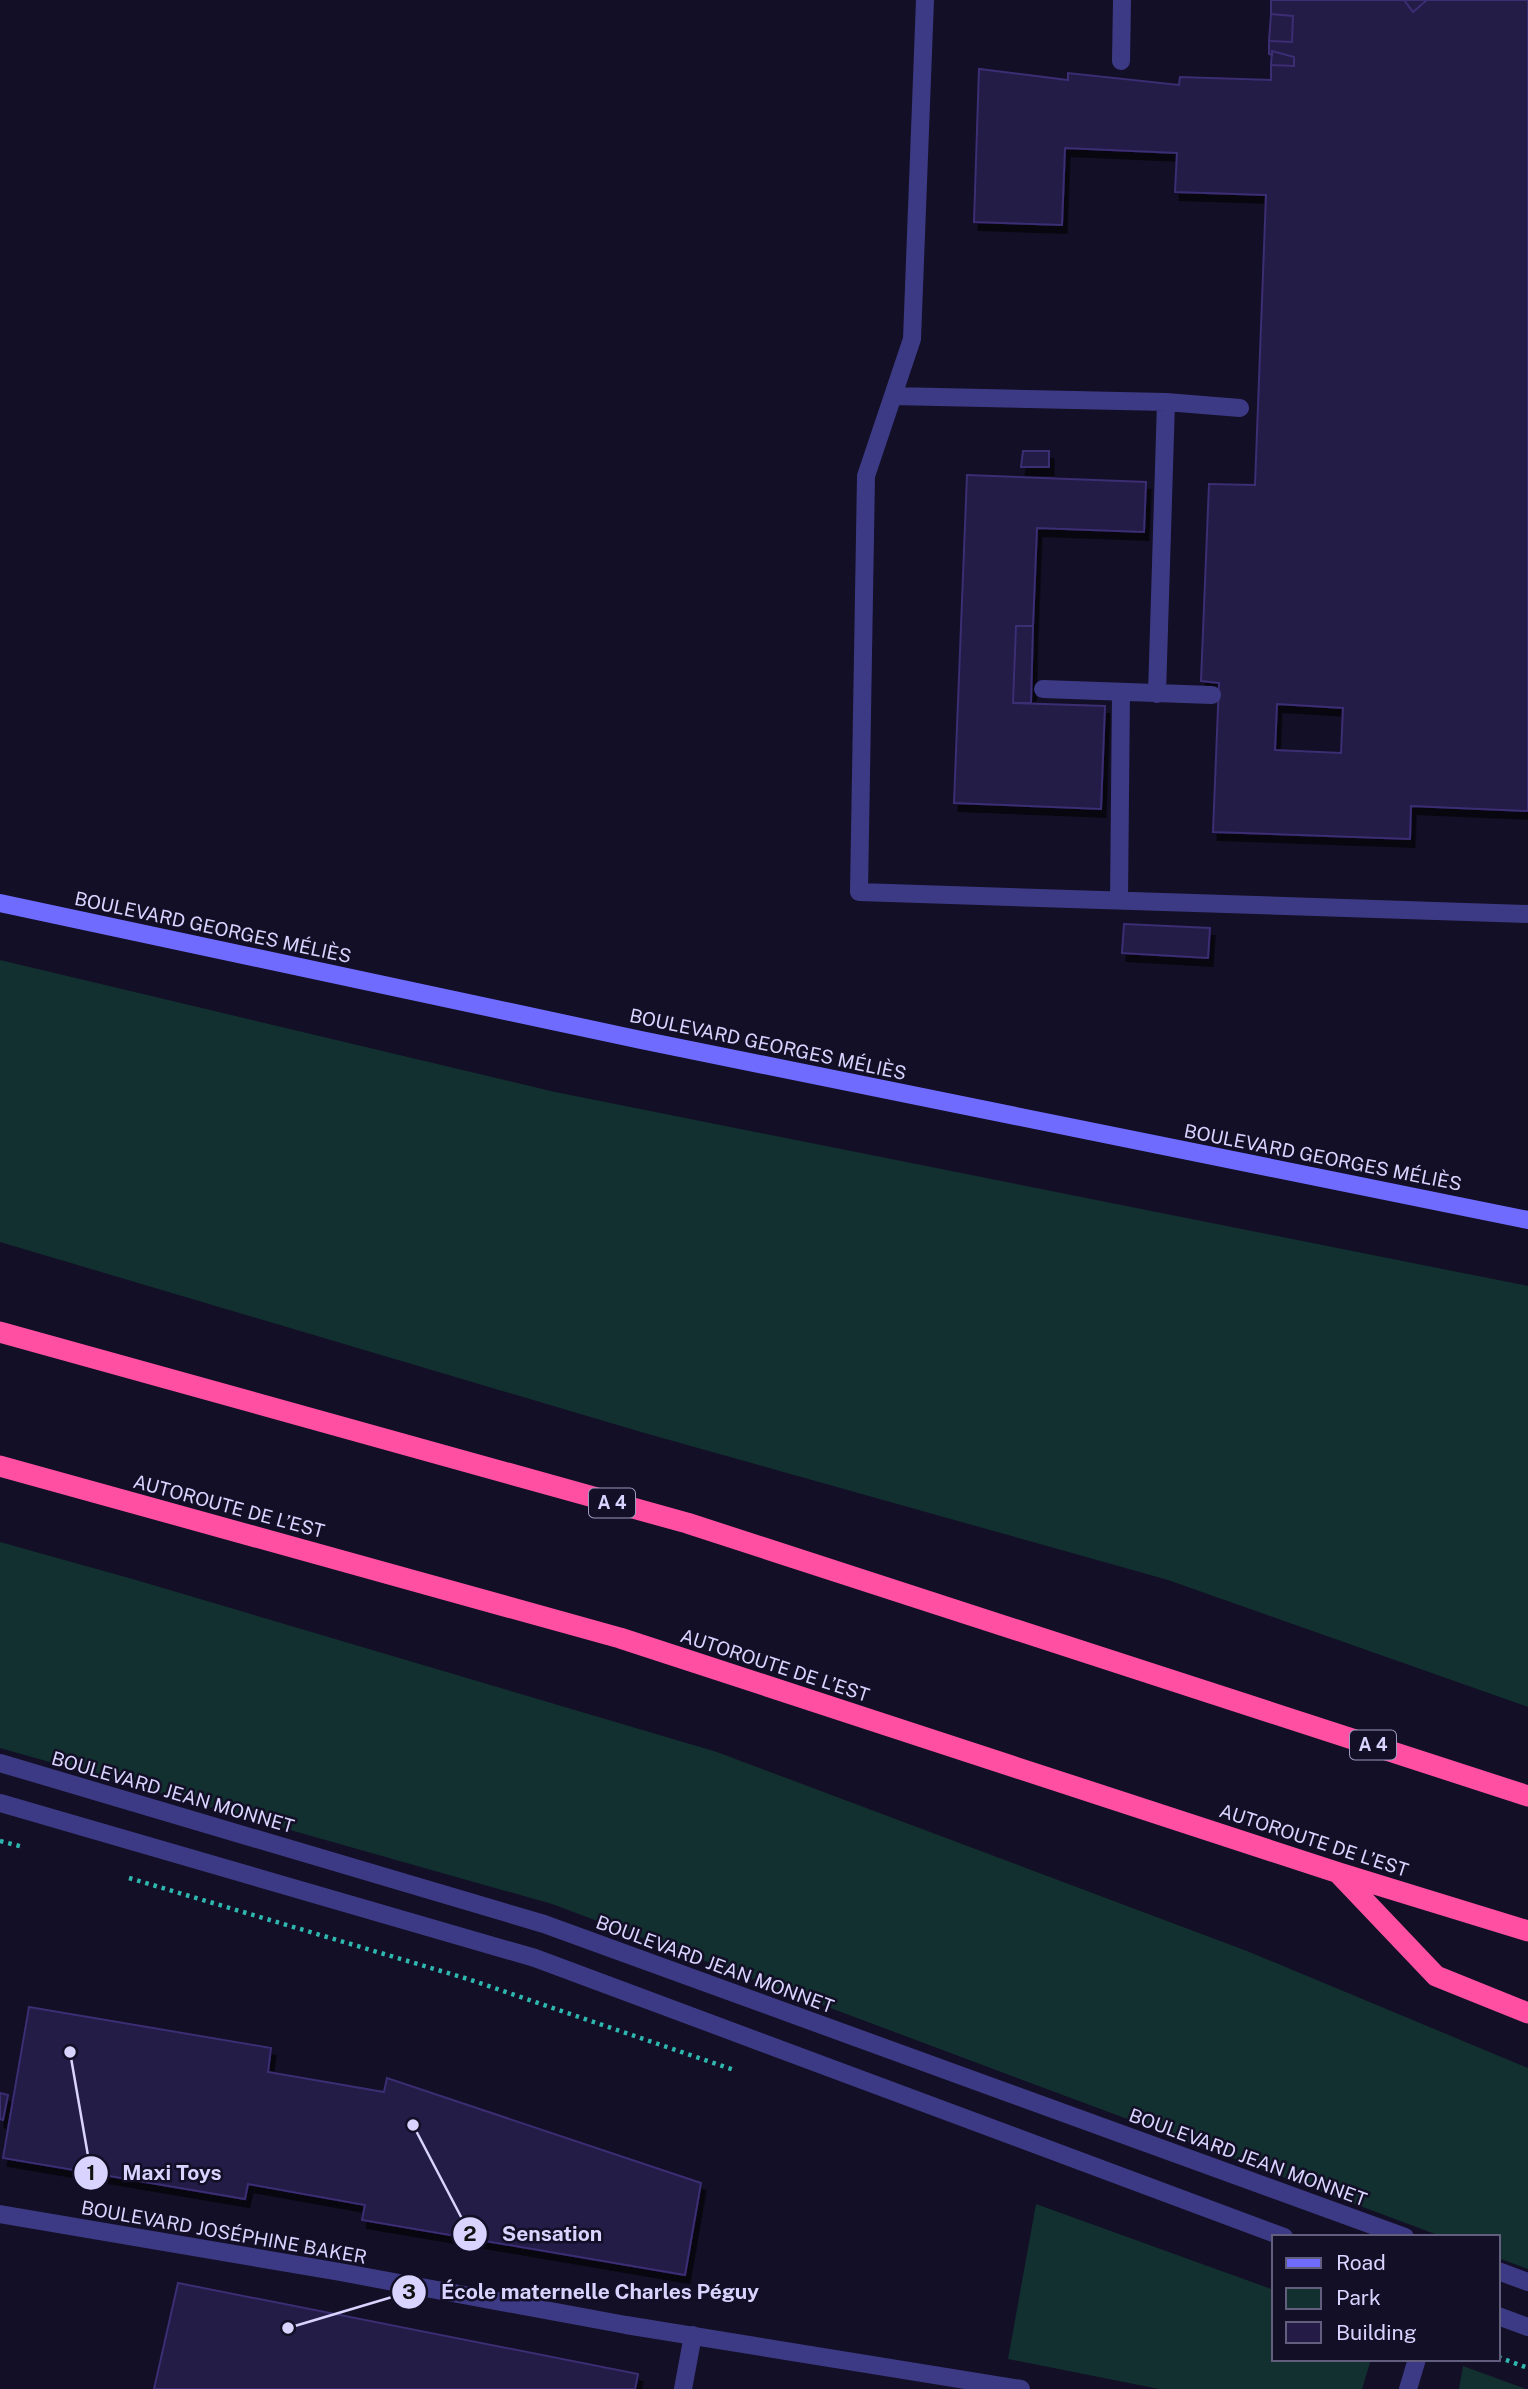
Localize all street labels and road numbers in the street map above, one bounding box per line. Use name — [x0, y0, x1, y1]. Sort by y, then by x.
street label: BOULEVARD GEORGES MÉLIÈS — [73, 887, 353, 967]
street label: BOULEVARD GEORGES MÉLIÈS — [628, 1004, 908, 1084]
street label: BOULEVARD GEORGES MÉLIÈS — [1182, 1119, 1464, 1195]
street label: AUTOROUTE DE L’EST — [131, 1470, 327, 1542]
road number: A 4 — [589, 1488, 635, 1518]
street label: AUTOROUTE DE L’EST — [678, 1624, 872, 1706]
road number: A 4 — [1350, 1730, 1396, 1760]
street label: BOULEVARD JEAN MONNET — [49, 1747, 297, 1837]
street label: AUTOROUTE DE L’EST — [1217, 1799, 1411, 1881]
street label: BOULEVARD JEAN MONNET — [593, 1911, 837, 2017]
street label: BOULEVARD JEAN MONNET — [1126, 2104, 1370, 2210]
street label: BOULEVARD JOSÉPHINE BAKER — [79, 2196, 369, 2268]

